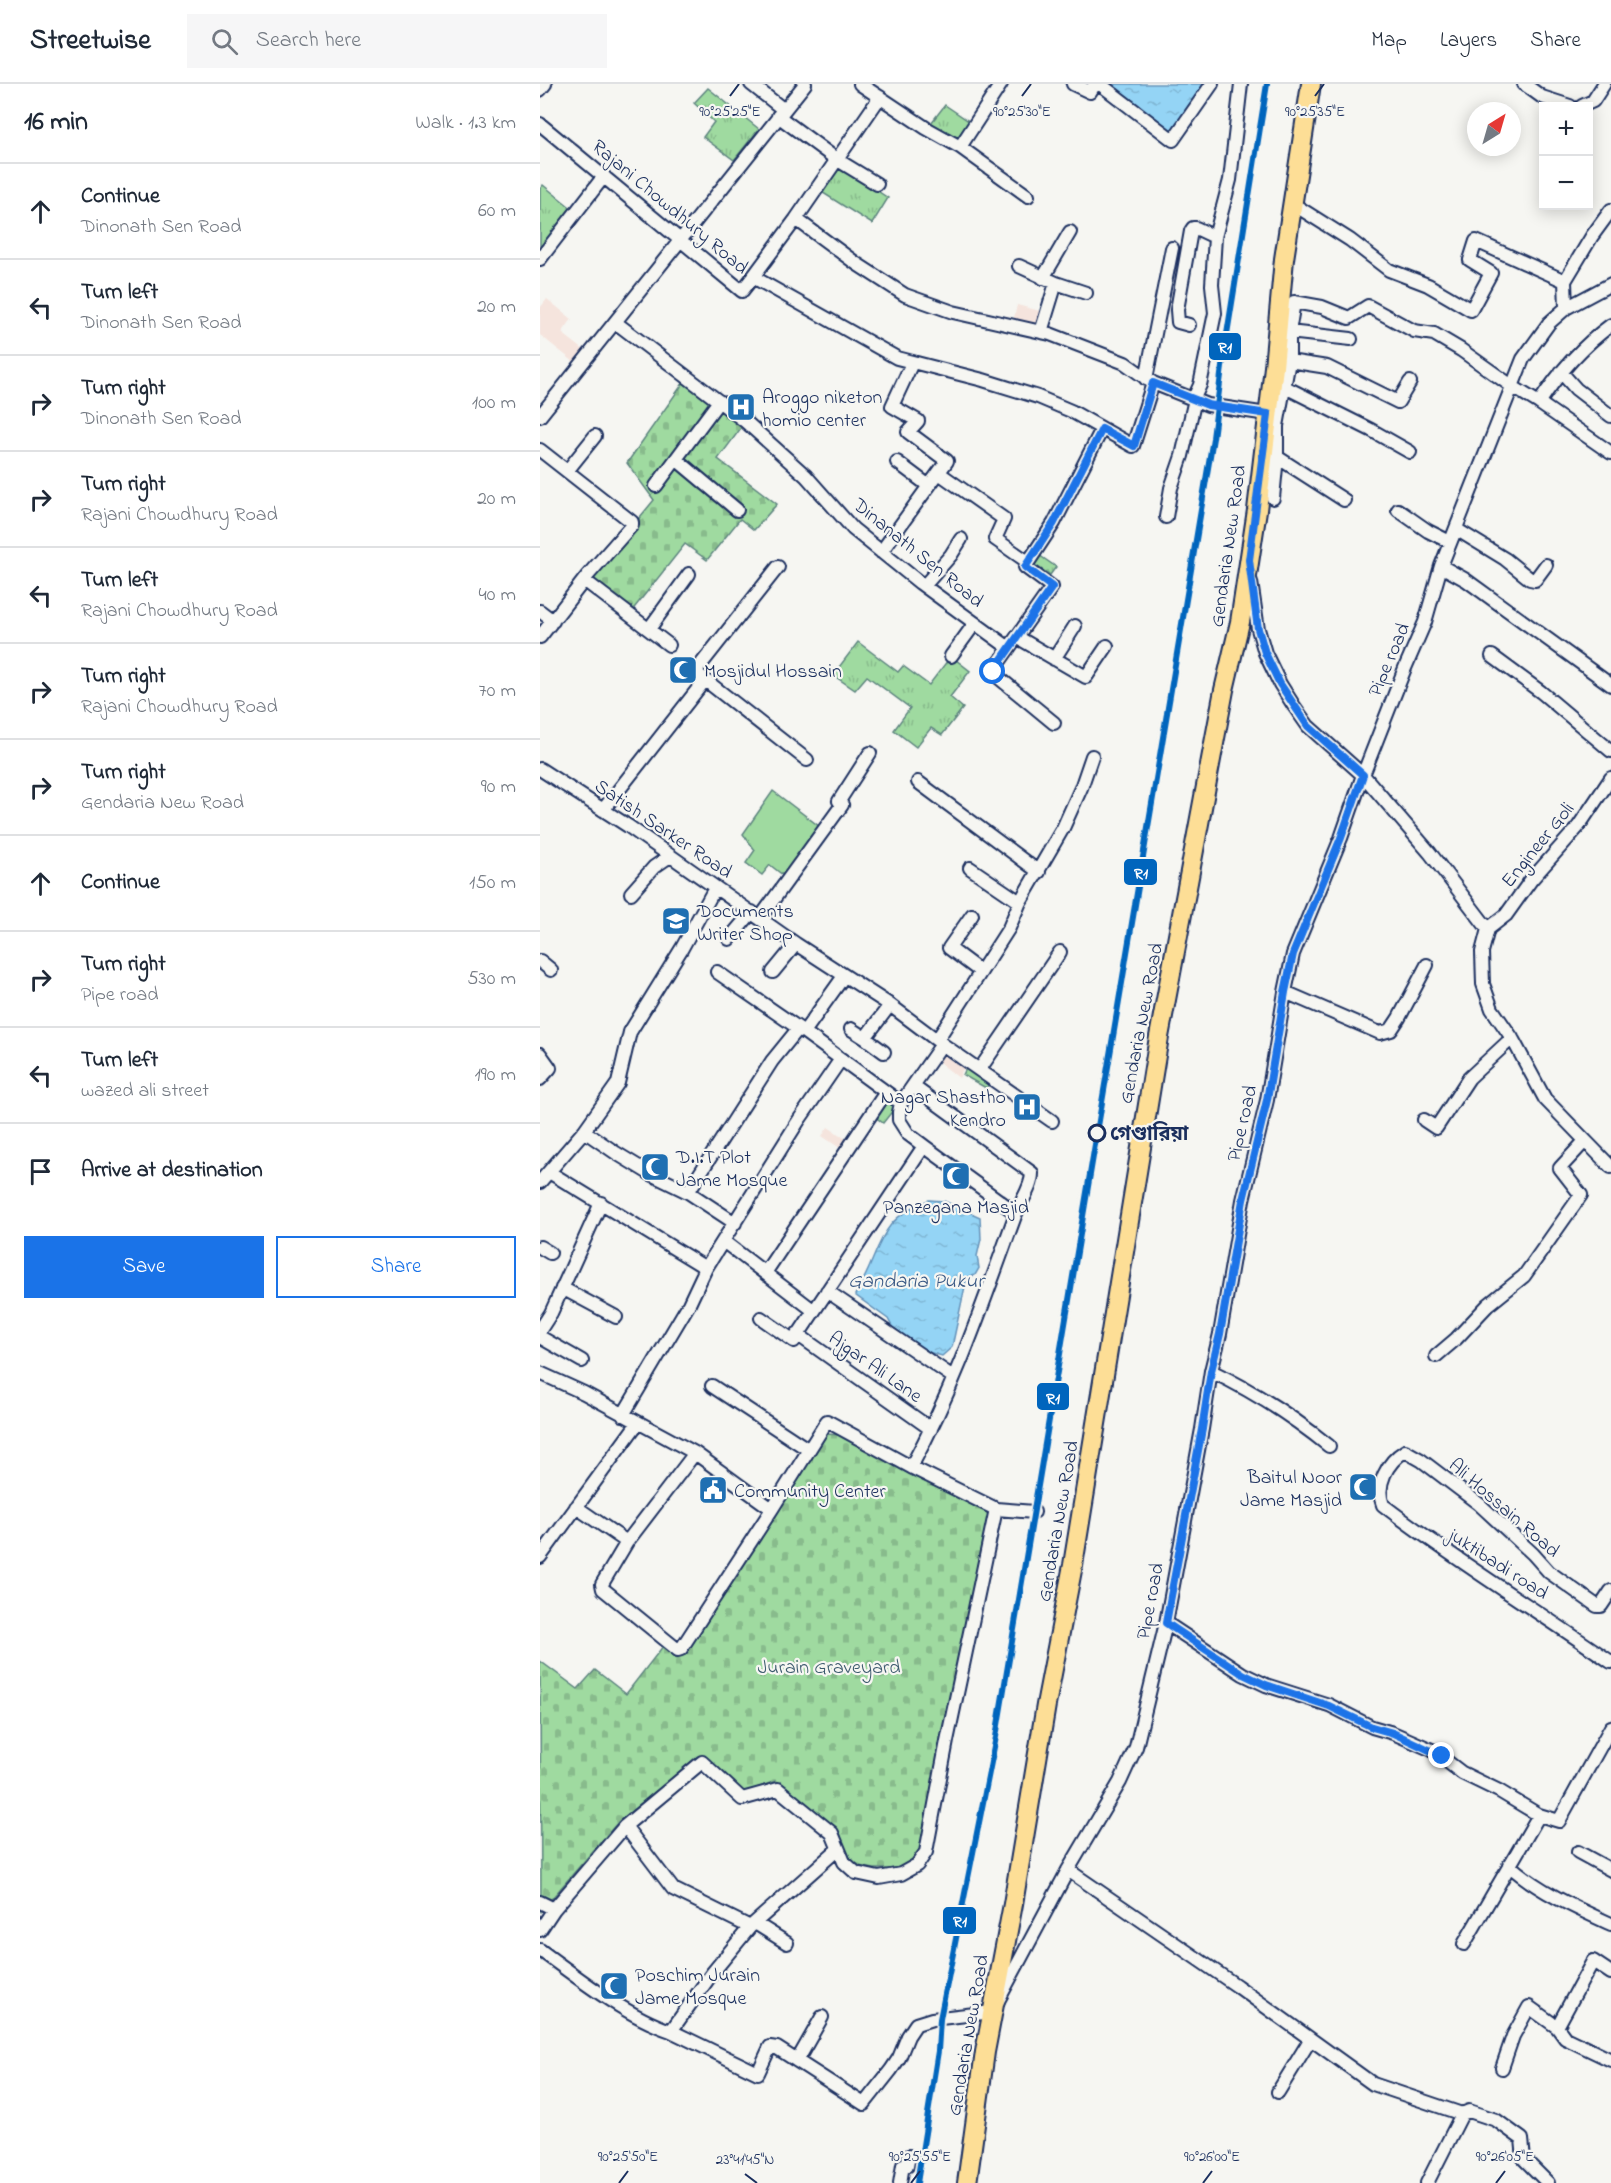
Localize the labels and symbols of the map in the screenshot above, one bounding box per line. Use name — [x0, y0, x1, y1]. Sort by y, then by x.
text: 90°25'25"E — [699, 101, 761, 123]
text: 90°25'30"E — [993, 101, 1051, 123]
text: 90°25'35"E — [1285, 101, 1345, 123]
north arrow — [1467, 102, 1521, 156]
street label: Rajani Chowdhury Road — [585, 134, 754, 282]
line badge: R1 — [1208, 332, 1242, 361]
text: R1 — [1217, 336, 1233, 360]
place label: Aroggo niketon homio center — [762, 384, 883, 436]
hospital icon: Aroggo niketon homio center — [725, 391, 757, 423]
street label: Gendaria New Road — [1204, 464, 1255, 629]
street label: Dinanath Sen Road — [845, 491, 989, 616]
street label: Pipe road — [1362, 619, 1419, 701]
mosque icon: Mosjidul Hossain — [667, 654, 699, 686]
place label: Mosjidul Hossain — [704, 658, 842, 687]
route start — [979, 658, 1005, 684]
street label: Satish Sarker Road — [588, 773, 737, 887]
street label: Engineer Goli — [1495, 796, 1583, 895]
line badge: R1 — [1123, 858, 1158, 886]
text: R1 — [1133, 862, 1149, 886]
place label: Documents Writer Shop — [696, 898, 794, 950]
school or university icon: Documents Writer Shop — [660, 905, 692, 937]
street label: Gendaria New Road — [1113, 941, 1172, 1106]
street label: Pipe road — [1221, 1083, 1266, 1165]
place label: Nagar Shastho Kendro — [881, 1084, 1006, 1136]
hospital icon: Nagar Shastho Kendro — [1011, 1091, 1043, 1123]
place label: গেণ্ডারিয়া — [1110, 1121, 1189, 1150]
marker: গেণ্ডারিয়া — [1088, 1124, 1106, 1142]
place label: D.I.T Plot Jame Mosque — [675, 1144, 787, 1196]
mosque icon: D.I.T Plot Jame Mosque — [639, 1151, 671, 1183]
mosque icon: Panzegana Masjid — [940, 1160, 972, 1192]
place label: Panzegana Masjid — [883, 1194, 1029, 1224]
water label: Gandaria Pukur — [848, 1267, 986, 1297]
street label: Ajgar Ali Lane — [821, 1325, 927, 1412]
line badge: R1 — [1036, 1382, 1070, 1411]
text: R1 — [1045, 1387, 1061, 1411]
street label: Gendaria New Road — [1031, 1439, 1088, 1604]
street label: Ali Hossain Road — [1441, 1452, 1565, 1566]
place label: Baitul Noor Jame Masjid — [1240, 1464, 1343, 1516]
mosque icon: Baitul Noor Jame Masjid — [1347, 1471, 1379, 1503]
public building icon: Community Center — [697, 1474, 729, 1506]
place label: Community Center — [734, 1478, 887, 1507]
street label: juktibadi road — [1439, 1520, 1553, 1608]
street label: Pipe road — [1130, 1561, 1173, 1642]
park label: Jurain Graveyard — [758, 1654, 900, 1683]
route end — [1428, 1742, 1454, 1768]
line badge: R1 — [942, 1906, 977, 1935]
text: R1 — [952, 1910, 968, 1934]
street label: Gendaria New Road — [941, 1953, 998, 2118]
place label: Poschim Jurain Jame Mosque — [635, 1962, 760, 2014]
mosque icon: Poschim Jurain Jame Mosque — [598, 1970, 630, 2002]
text: 90°25'50"E — [598, 2146, 658, 2168]
text: 90°25'55"E — [889, 2146, 951, 2168]
text: 90°26'00"E — [1184, 2146, 1240, 2168]
text: 90°26'05"E — [1476, 2146, 1534, 2168]
text: 23°41'45"N — [716, 2149, 774, 2171]

